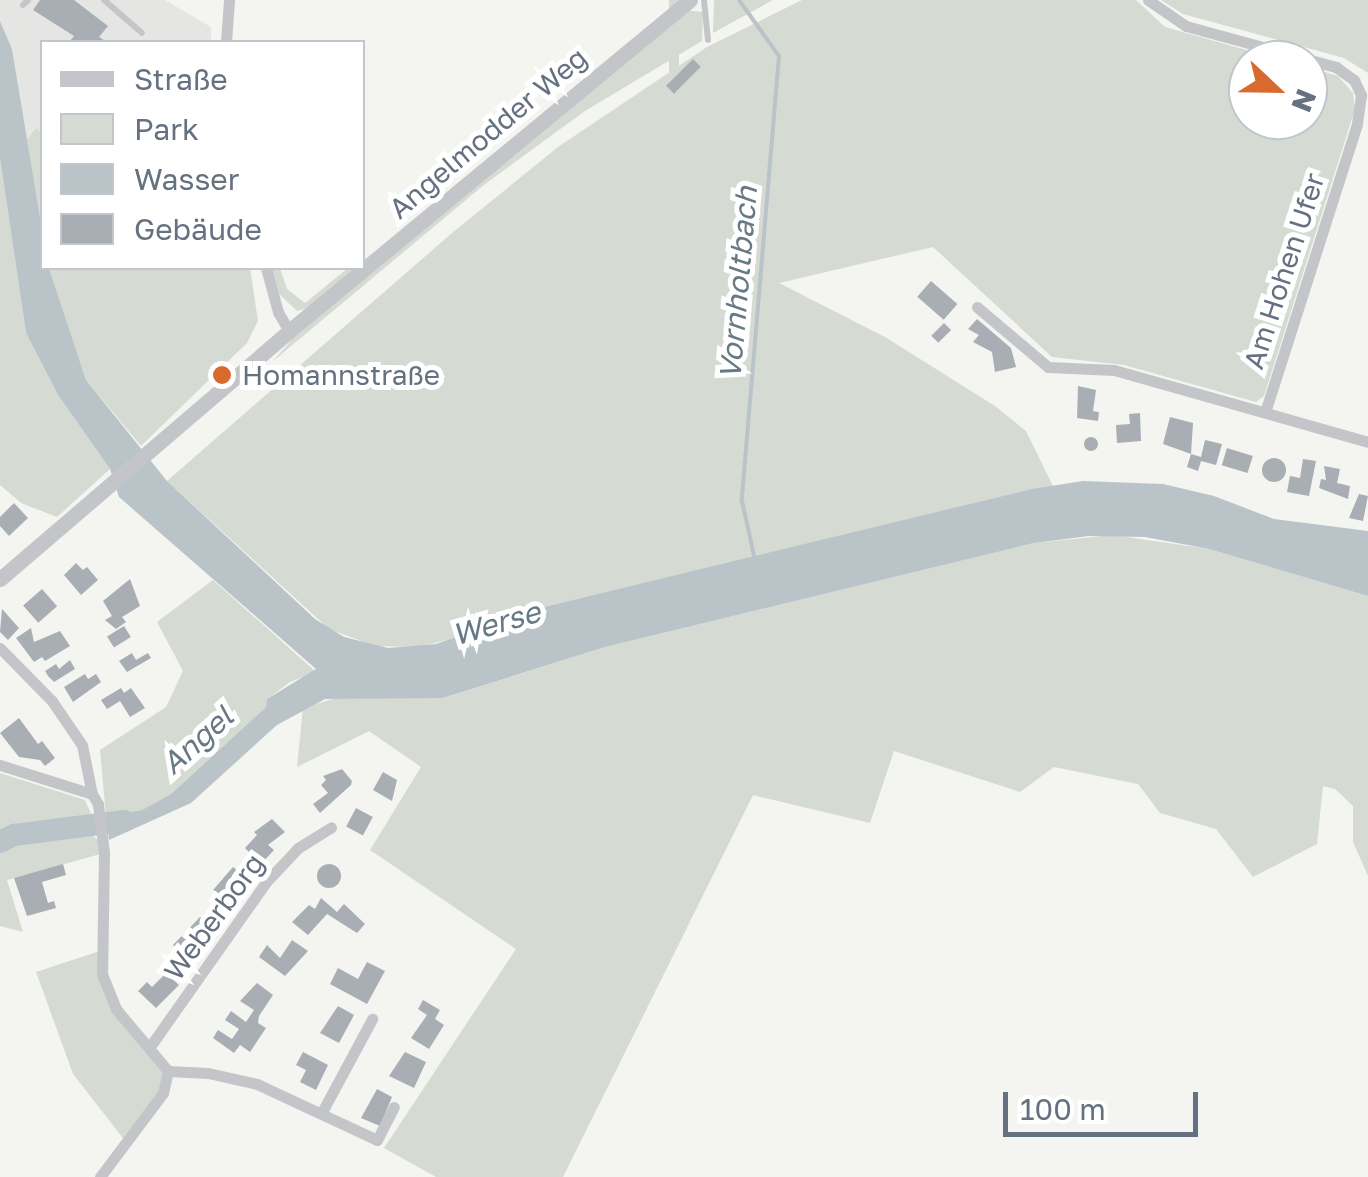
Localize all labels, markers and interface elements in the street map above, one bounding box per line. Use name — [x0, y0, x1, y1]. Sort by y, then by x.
legend — [40, 40, 365, 270]
street label: Angelmodder Weg — [382, 40, 594, 226]
north arrow — [1228, 40, 1328, 140]
text: Straße — [134, 61, 228, 97]
text: N — [1285, 85, 1324, 117]
text: Park — [134, 111, 199, 147]
text: Wasser — [134, 161, 239, 197]
street label: Am Hohen Ufer — [1237, 169, 1331, 373]
water label: Vornholtbach — [712, 185, 764, 381]
text: Gebäude — [134, 211, 262, 247]
place label: Homannstraße — [242, 358, 440, 392]
marker: Homannstraße — [211, 364, 233, 386]
water label: Werse — [448, 593, 544, 653]
water label: Angel — [154, 699, 240, 781]
street label: Weberborg — [157, 847, 271, 987]
scale bar — [1008, 1072, 1203, 1134]
text: 100 m — [1020, 1091, 1106, 1127]

